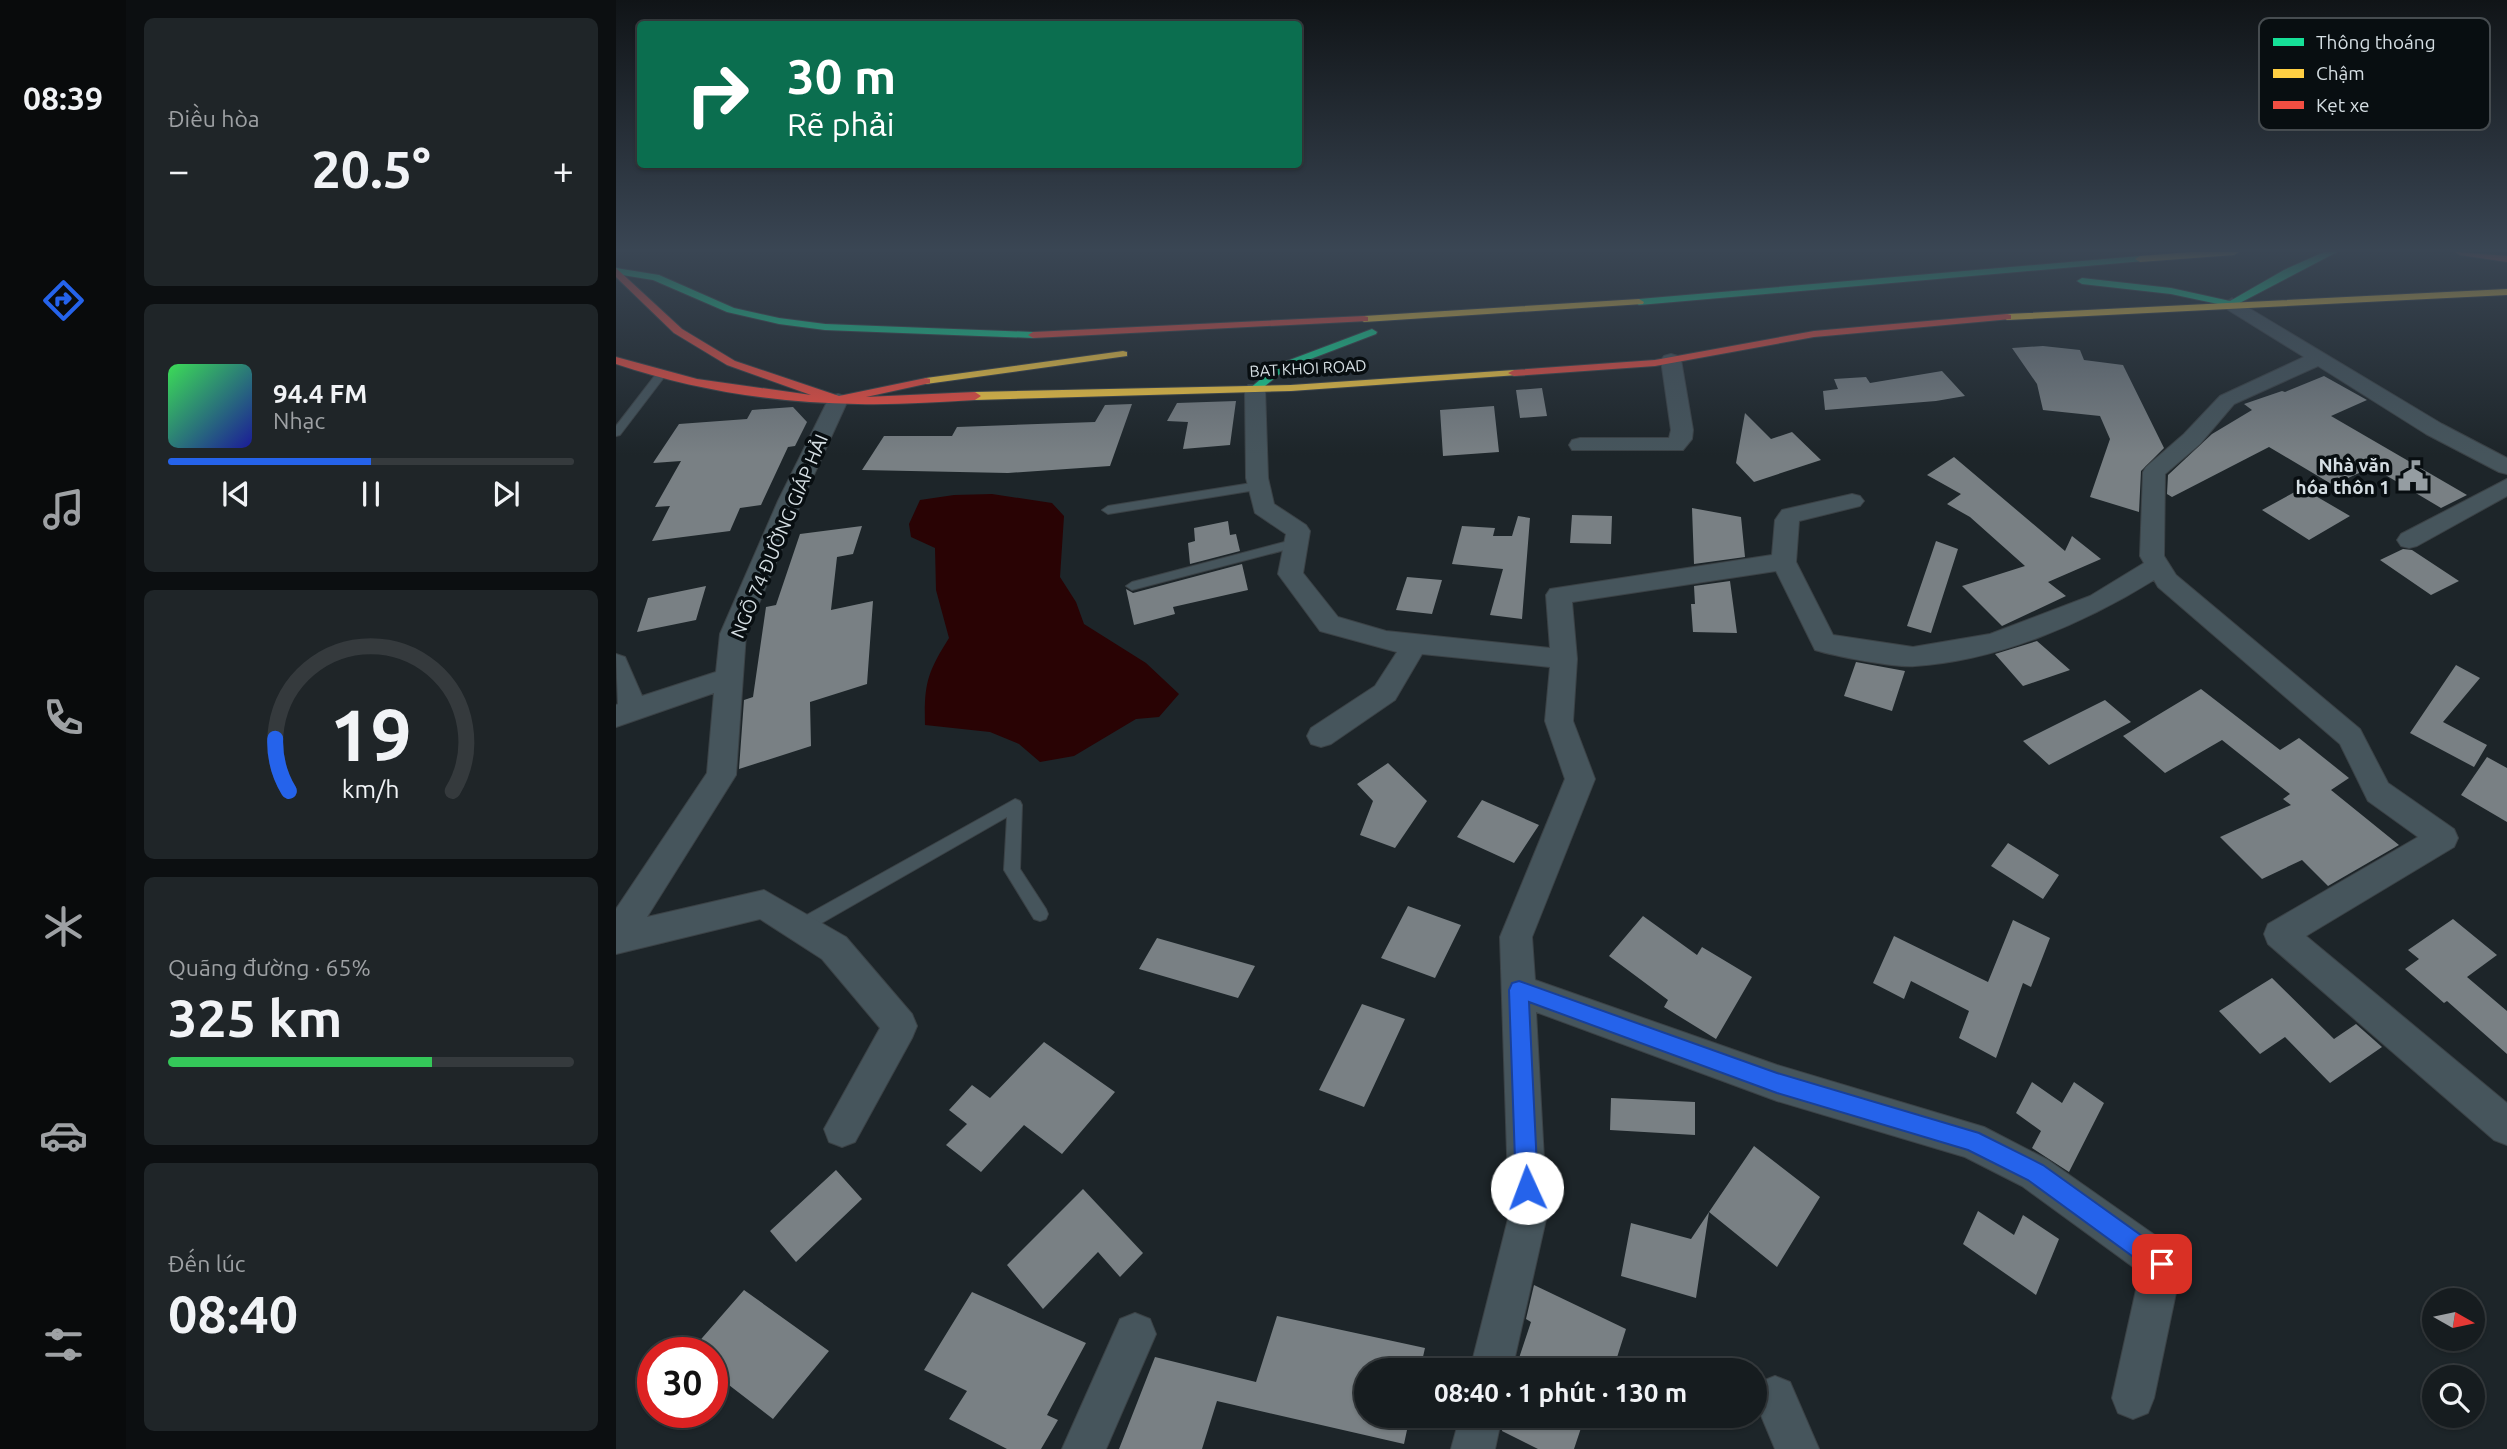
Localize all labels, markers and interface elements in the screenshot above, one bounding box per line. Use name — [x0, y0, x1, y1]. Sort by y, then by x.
legend — [2259, 18, 2490, 130]
text: Thông thoáng — [2316, 31, 2436, 53]
text: 30 m — [787, 48, 896, 103]
icon: right — [672, 49, 763, 140]
text: Chậm — [2316, 62, 2365, 84]
text: 08:39 — [23, 80, 103, 116]
text: Kẹt xe — [2316, 94, 2370, 116]
text: Điều hòa — [168, 106, 260, 131]
text: Rẽ phải — [787, 106, 894, 142]
text: 20.5° — [311, 140, 431, 198]
text: − — [168, 149, 189, 191]
text: + — [553, 149, 574, 191]
icon: directions — [39, 276, 88, 325]
street label: BAT KHOI ROAD — [1249, 356, 1367, 380]
text: 94.4 FM — [273, 379, 367, 408]
text: Nhạc — [273, 408, 325, 433]
street label: NGÕ 74 ĐƯỜNG GIÁP HẢI — [726, 431, 832, 641]
place label: Nhà văn hóa thôn 1 — [2296, 454, 2390, 498]
public building icon: Nhà văn hóa thôn 1 — [2396, 459, 2430, 493]
icon: previous — [217, 475, 255, 513]
icon: pause — [352, 475, 390, 513]
icon: next — [487, 475, 525, 513]
icon: music — [39, 485, 88, 534]
icon: phone — [39, 693, 88, 742]
text: 19 — [330, 693, 412, 775]
text: km/h — [342, 774, 400, 802]
icon: climate — [39, 902, 88, 951]
text: Quãng đường · 65% — [168, 955, 371, 980]
text: 325 km — [168, 989, 342, 1047]
icon: car — [39, 1111, 88, 1160]
position arrow — [1490, 1151, 1564, 1225]
pin — [2132, 1234, 2192, 1294]
icon: arrive — [2143, 1245, 2181, 1283]
text: Đến lúc — [168, 1251, 246, 1276]
text: 08:40 — [168, 1285, 298, 1343]
north arrow — [2422, 1288, 2485, 1351]
map controls — [2422, 1288, 2485, 1428]
icon: filters — [39, 1320, 88, 1369]
speed limit sign: 30 — [637, 1337, 728, 1428]
button: search — [2422, 1365, 2485, 1428]
text: 08:40 · 1 phút · 130 m — [1434, 1378, 1687, 1407]

